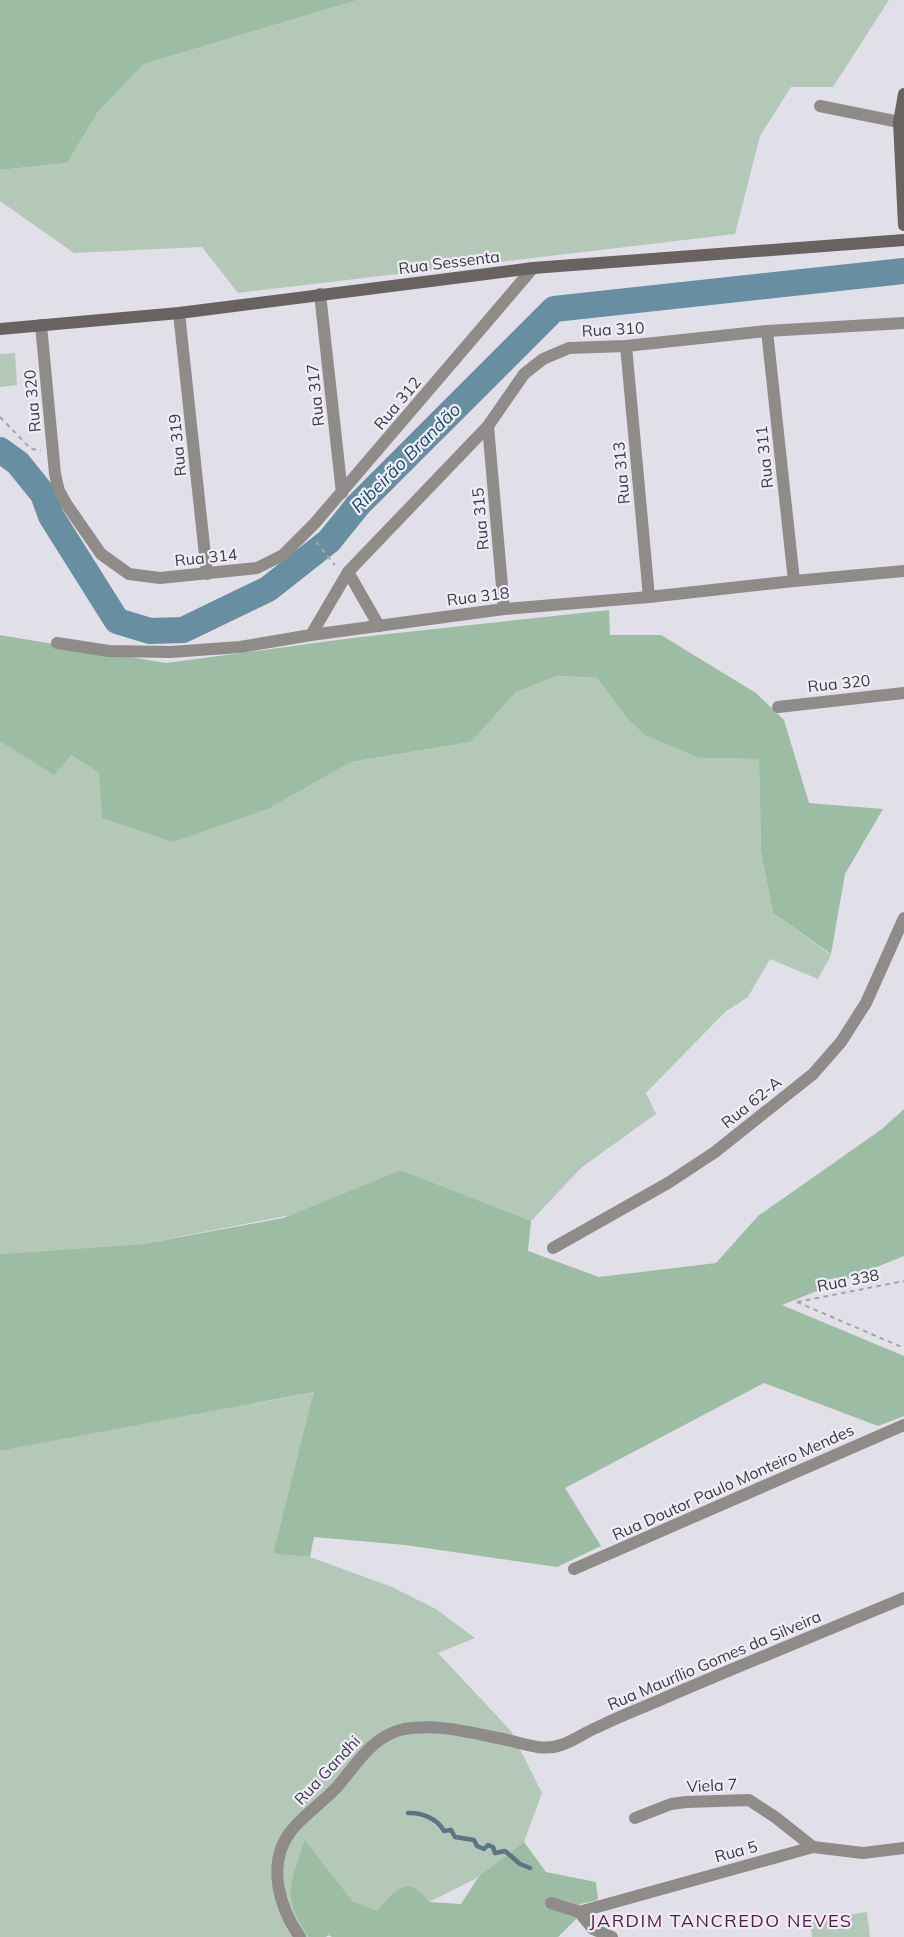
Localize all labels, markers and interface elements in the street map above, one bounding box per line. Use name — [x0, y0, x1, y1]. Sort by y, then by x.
street label: Rua Sessenta — [397, 246, 501, 278]
street label: Rua 310 — [581, 317, 645, 341]
street label: Rua 317 — [302, 363, 328, 427]
street label: Rua 320 — [19, 369, 45, 433]
street label: Rua 312 — [369, 372, 425, 434]
water label: Ribeirão Brandão — [346, 398, 465, 517]
street label: Rua 319 — [164, 413, 190, 477]
street label: Rua 311 — [751, 425, 777, 489]
street label: Rua 313 — [608, 441, 634, 505]
street label: Rua 315 — [467, 487, 493, 551]
street label: Rua 314 — [174, 544, 239, 570]
street label: Rua 318 — [446, 582, 510, 610]
street label: Rua 320 — [807, 670, 871, 696]
street label: Rua 62-A — [717, 1072, 785, 1132]
street label: Rua 338 — [815, 1264, 881, 1296]
street label: Rua Doutor Paulo Monteiro Mendes — [609, 1419, 857, 1544]
street label: Rua Maurílio Gomes da Silveira — [604, 1606, 824, 1714]
street label: Rua Gandhi — [290, 1731, 364, 1809]
street label: Viela 7 — [686, 1774, 738, 1796]
street label: Rua 5 — [712, 1836, 760, 1866]
district label: JARDIM TANCREDO NEVES — [589, 1909, 853, 1932]

